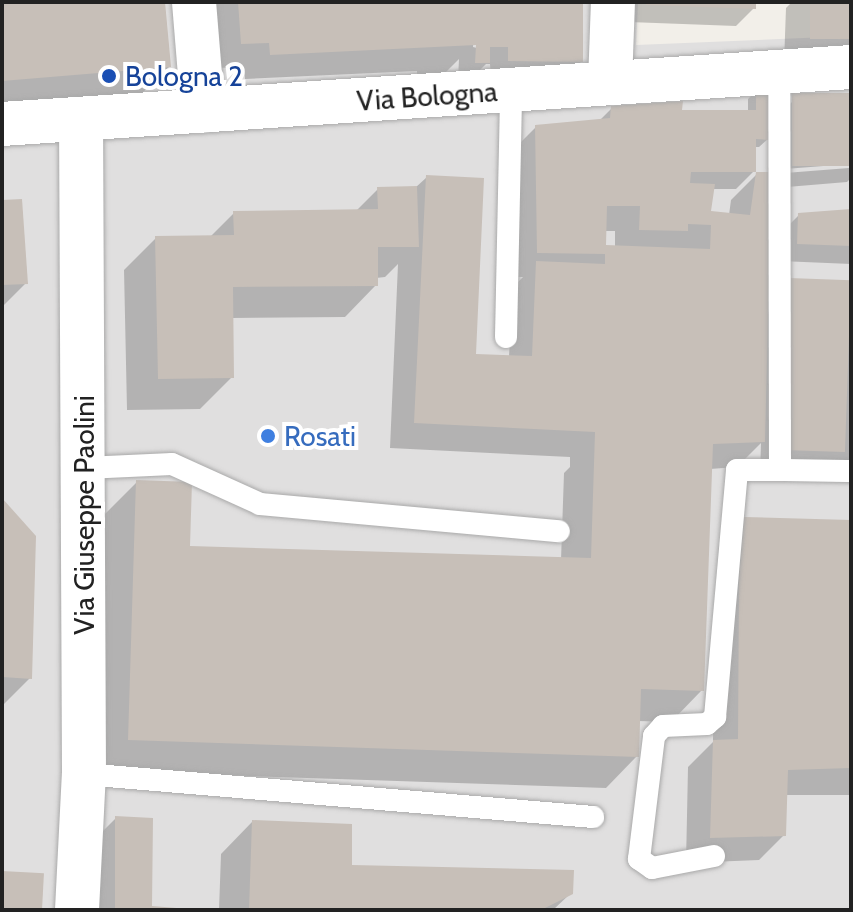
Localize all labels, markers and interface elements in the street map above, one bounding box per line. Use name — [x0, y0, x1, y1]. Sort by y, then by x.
place label: Bologna 2 — [125, 59, 243, 93]
marker: Bologna 2 — [100, 67, 118, 85]
street label: Via Bologna — [355, 74, 499, 118]
street label: Via Giuseppe Paolini — [67, 395, 101, 635]
place label: Rosati — [284, 419, 356, 453]
marker: Rosati — [259, 427, 277, 445]

